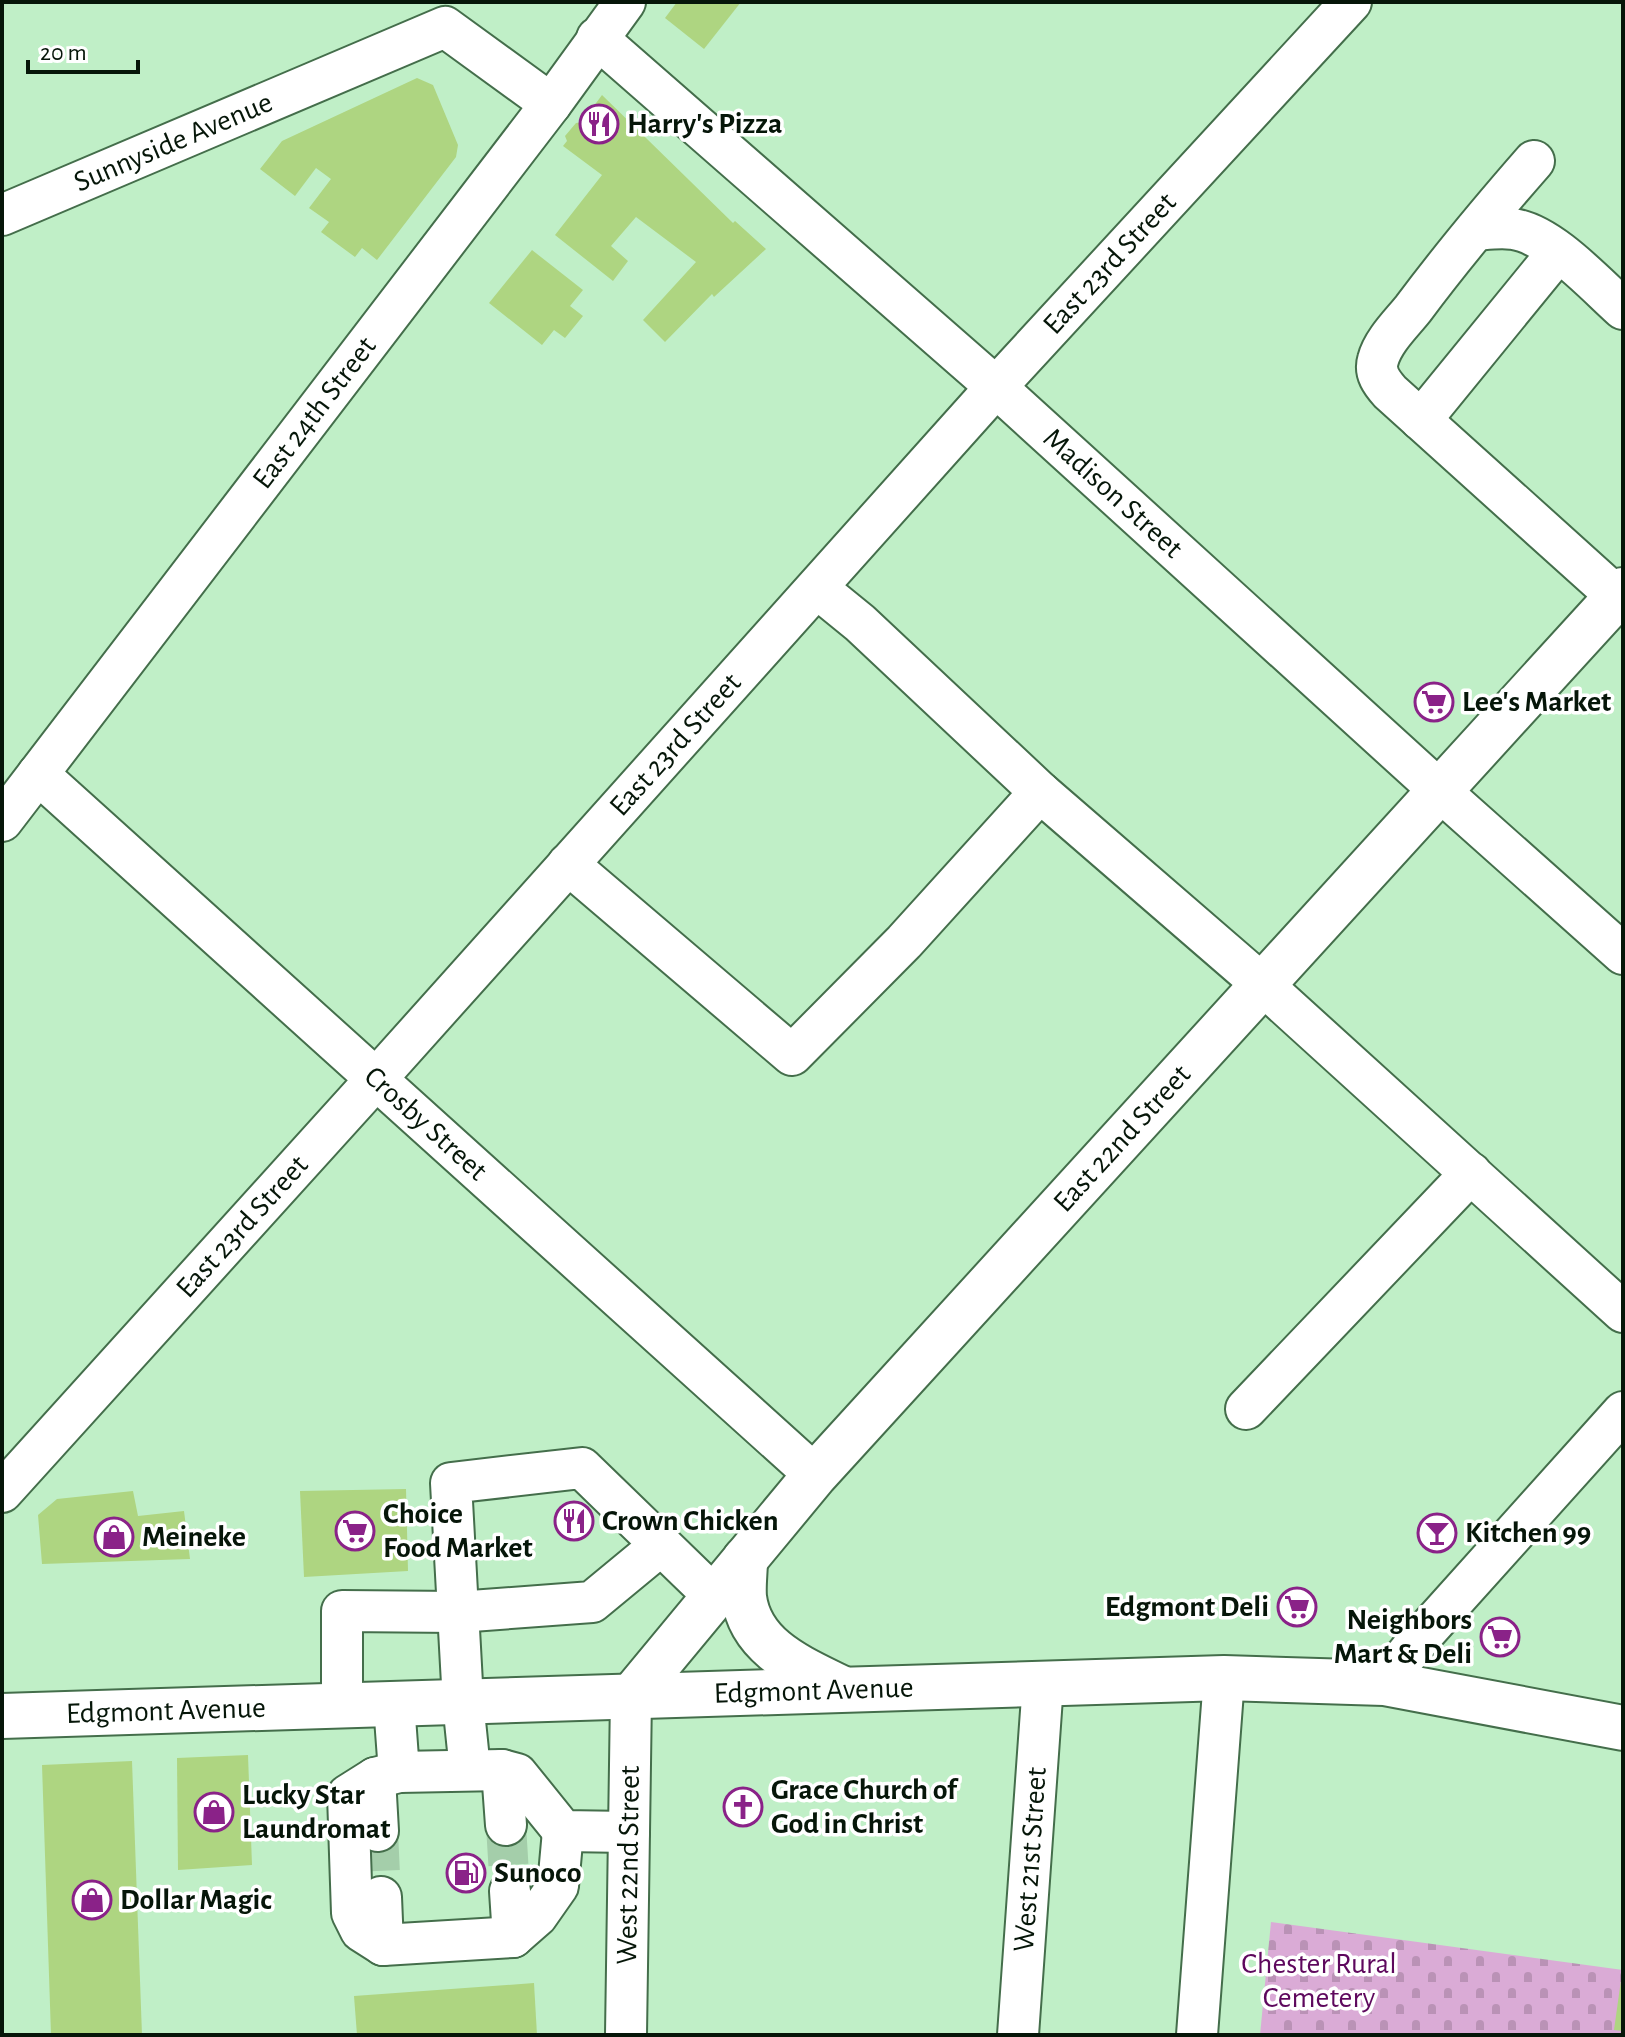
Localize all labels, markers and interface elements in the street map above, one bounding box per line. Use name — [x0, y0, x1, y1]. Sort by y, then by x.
scale bar — [28, 24, 138, 74]
text: 20 m — [40, 41, 87, 65]
street label: Sunnyside Avenue — [70, 87, 277, 198]
restaurant icon: Harry's Pizza — [578, 103, 620, 145]
place label: Harry's Pizza — [627, 109, 782, 139]
street label: East 23rd Street — [1038, 187, 1182, 340]
street label: East 24th Street — [247, 331, 382, 494]
street label: Madison Street — [1037, 423, 1189, 564]
street label: East 23rd Street — [604, 667, 747, 822]
supermarket icon: Lee's Market — [1413, 681, 1455, 723]
place label: Lee's Market — [1462, 687, 1611, 717]
street label: East 22nd Street — [1048, 1059, 1197, 1218]
street label: Crosby Street — [358, 1061, 493, 1187]
street label: East 23rd Street — [171, 1149, 314, 1304]
place label: Choice Food Market — [383, 1499, 533, 1563]
restaurant icon: Crown Chicken — [553, 1500, 595, 1542]
place label: Crown Chicken — [602, 1506, 779, 1536]
supermarket icon: Choice Food Market — [334, 1510, 376, 1552]
bar icon: Kitchen 99 — [1416, 1512, 1458, 1554]
shop icon: Meineke — [93, 1516, 135, 1558]
place label: Kitchen 99 — [1465, 1518, 1591, 1548]
place label: Meineke — [142, 1522, 246, 1552]
supermarket icon: Edgmont Deli — [1276, 1586, 1318, 1628]
place label: Edgmont Deli — [1105, 1592, 1269, 1622]
place label: Neighbors Mart & Deli — [1334, 1605, 1472, 1669]
supermarket icon: Neighbors Mart & Deli — [1479, 1616, 1521, 1658]
street label: Edgmont Avenue — [713, 1673, 914, 1709]
street label: Edgmont Avenue — [66, 1693, 266, 1729]
street label: West 22nd Street — [612, 1765, 645, 1965]
street label: West 21st Street — [1009, 1766, 1052, 1953]
place label: Grace Church of God in Christ — [771, 1775, 959, 1839]
place label: Lucky Star Laundromat — [242, 1780, 390, 1844]
church icon: Grace Church of God in Christ — [722, 1786, 764, 1828]
shop icon: Lucky Star Laundromat — [193, 1791, 235, 1833]
fuel station icon: Sunoco — [445, 1852, 487, 1894]
place label: Sunoco — [494, 1858, 581, 1888]
shop icon: Dollar Magic — [71, 1879, 113, 1921]
place label: Dollar Magic — [120, 1885, 272, 1915]
park label: Chester Rural Cemetery — [1241, 1949, 1397, 2013]

